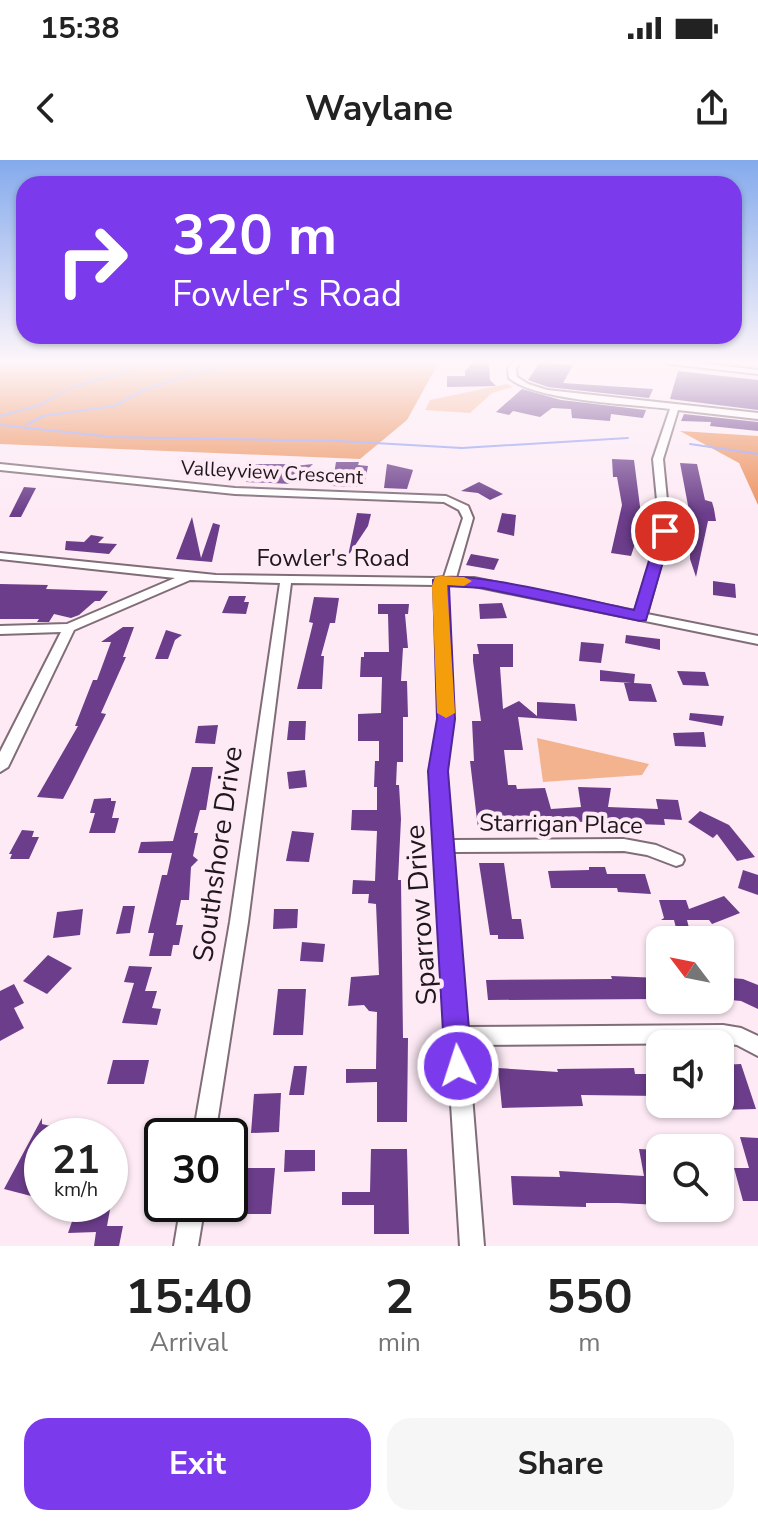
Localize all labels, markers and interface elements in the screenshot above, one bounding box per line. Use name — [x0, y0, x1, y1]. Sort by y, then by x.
text: 15:38 — [40, 8, 119, 49]
text: Waylane — [305, 84, 453, 133]
icon: back — [24, 86, 68, 130]
icon: share — [690, 86, 734, 130]
text: 320 m — [172, 197, 337, 274]
icon: right — [40, 208, 144, 312]
text: Fowler's Road — [172, 270, 402, 319]
street label: Valleyview Crescent — [179, 454, 365, 491]
pin — [631, 497, 699, 565]
icon: arrive — [643, 509, 687, 553]
street label: Fowler's Road — [256, 542, 410, 574]
street label: Southshore Drive — [184, 744, 252, 964]
street label: Starrigan Place — [479, 807, 643, 841]
street label: Sparrow Drive — [396, 823, 446, 1006]
north arrow — [646, 926, 734, 1014]
map controls — [646, 926, 734, 1222]
position arrow — [416, 1024, 500, 1108]
button: sound — [646, 1030, 734, 1118]
speed limit sign: 30 — [144, 1118, 248, 1222]
text: 21 — [52, 1133, 100, 1187]
button: search — [646, 1134, 734, 1222]
text: km/h — [54, 1176, 98, 1203]
text: 15:40 — [125, 1264, 252, 1330]
text: 2 — [385, 1264, 414, 1330]
text: 550 — [546, 1264, 633, 1330]
text: Arrival — [150, 1325, 228, 1360]
text: min — [378, 1325, 421, 1360]
text: m — [578, 1325, 601, 1360]
button: Exit — [24, 1418, 371, 1510]
button: Share — [387, 1418, 734, 1510]

